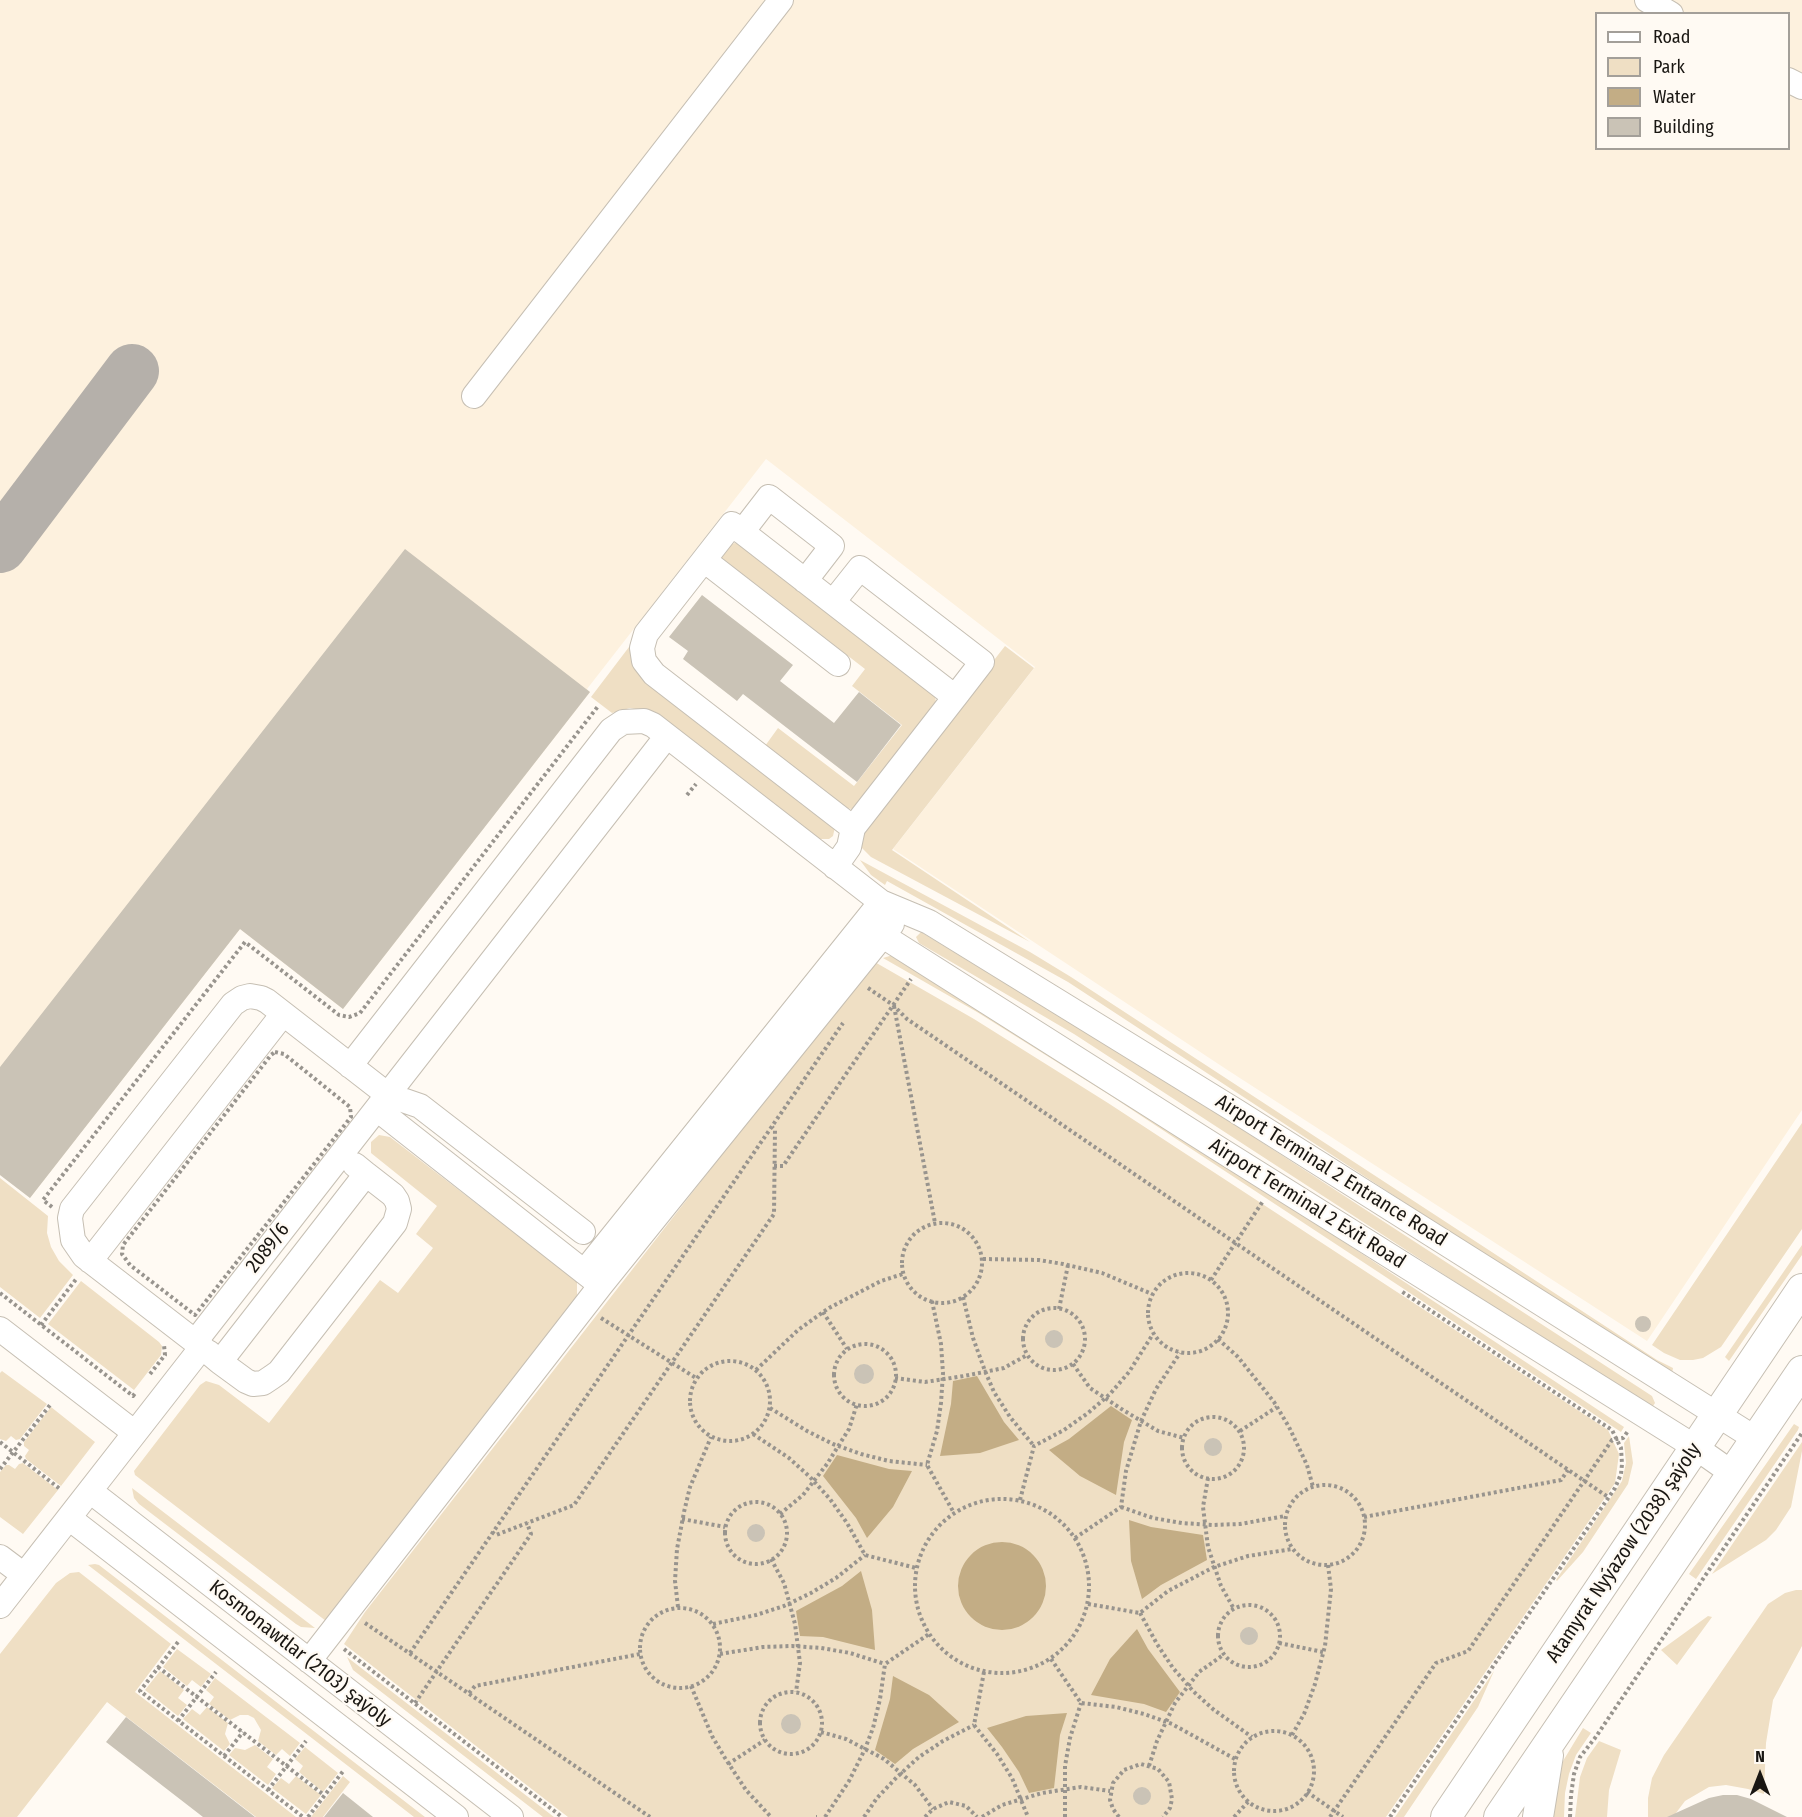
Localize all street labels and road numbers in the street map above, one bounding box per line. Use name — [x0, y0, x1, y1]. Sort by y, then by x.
street label: Airport Terminal 2 Entrance Road — [1211, 1090, 1451, 1252]
street label: Airport Terminal 2 Exit Road — [1204, 1134, 1410, 1274]
street label: 2089/6 — [241, 1218, 295, 1278]
street label: Atamyrat Nyýazow (2038) şaýoly — [1541, 1439, 1707, 1667]
street label: Kosmonawtlar (2103) şaýoly — [204, 1575, 396, 1733]

